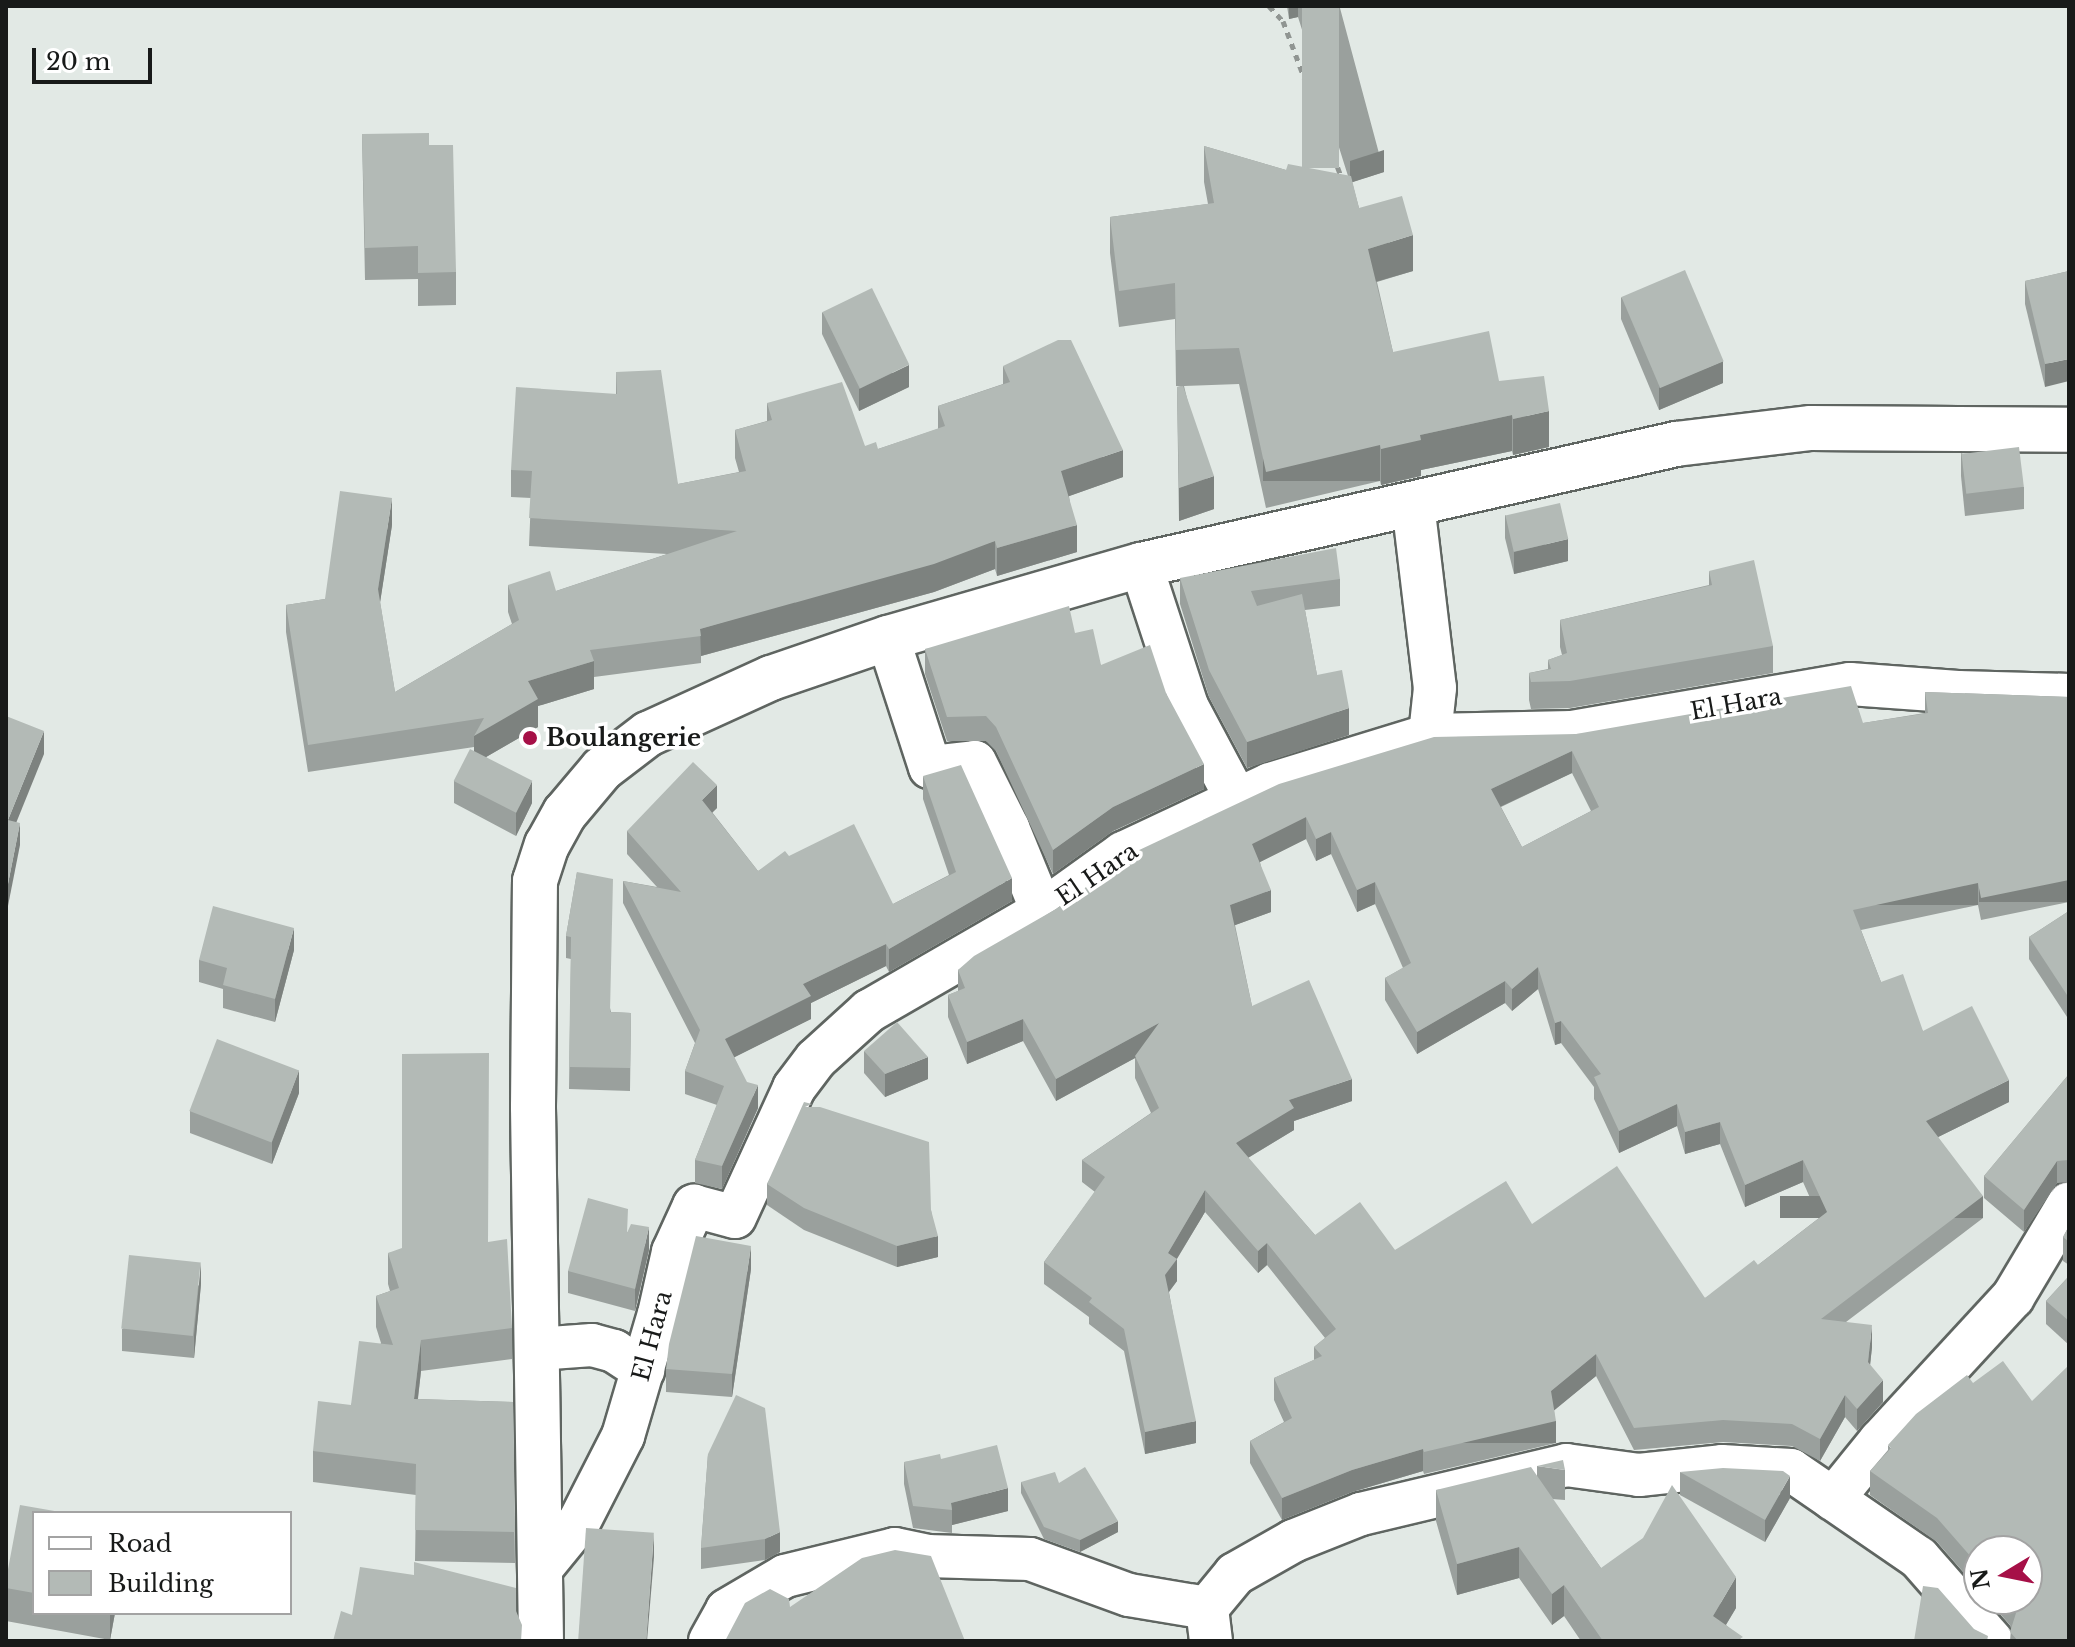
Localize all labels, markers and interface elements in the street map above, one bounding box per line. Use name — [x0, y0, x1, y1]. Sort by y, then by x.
scale bar — [36, 32, 156, 82]
text: 20 m — [46, 47, 111, 76]
street label: El Hara — [1688, 682, 1784, 726]
place label: Boulangerie — [546, 724, 701, 752]
marker: Boulangerie — [521, 729, 539, 747]
street label: El Hara — [1051, 836, 1143, 912]
street label: El Hara — [626, 1288, 678, 1384]
legend — [32, 1511, 292, 1615]
text: Road — [108, 1529, 172, 1558]
north arrow — [1963, 1535, 2043, 1615]
text: N — [1966, 1566, 1996, 1591]
text: Building — [108, 1569, 214, 1598]

